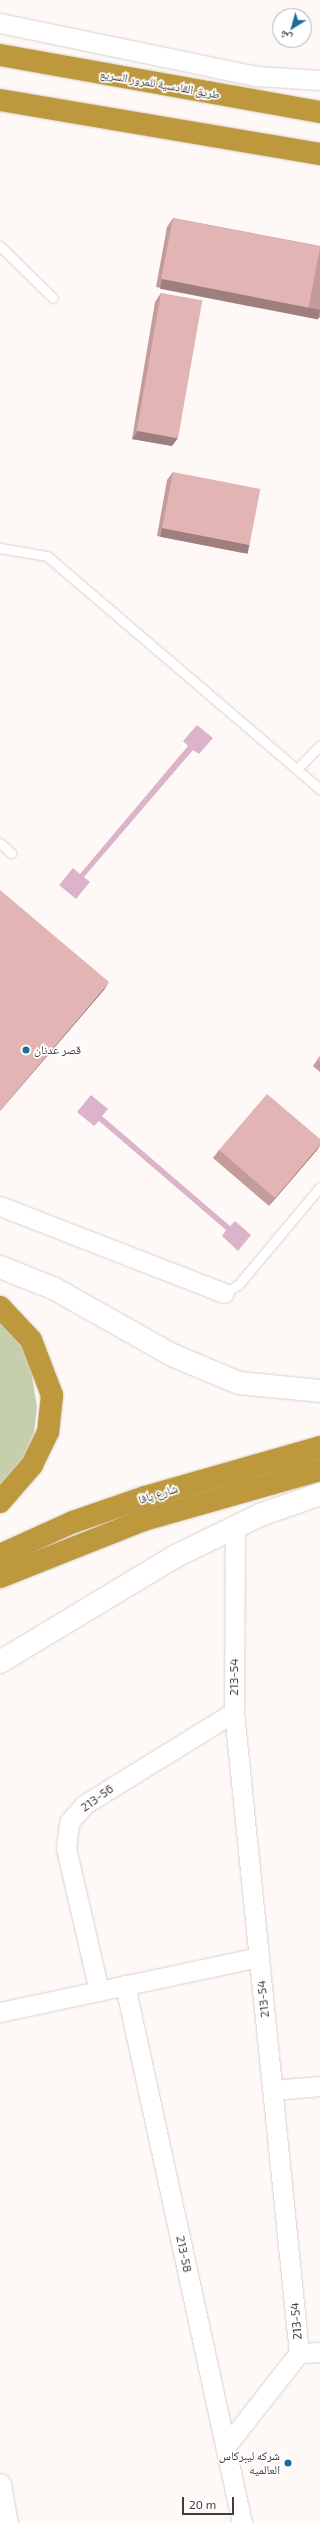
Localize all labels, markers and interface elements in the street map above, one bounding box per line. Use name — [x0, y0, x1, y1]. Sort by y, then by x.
north arrow — [272, 8, 312, 48]
text: ش — [277, 28, 294, 46]
street label: طريق القادسية للمرور السريع — [99, 66, 221, 102]
place label: قصر عدنان — [34, 1043, 81, 1057]
marker: قصر عدنان — [21, 1045, 31, 1055]
street label: شارع يافا — [136, 1481, 180, 1507]
street label: 213-54 — [227, 1658, 241, 1696]
street label: 213-56 — [78, 1781, 116, 1815]
street label: 213-54 — [254, 1980, 272, 2018]
street label: 213-58 — [173, 2234, 195, 2274]
street label: 213-54 — [287, 2302, 305, 2340]
place label: شركه ليبركاس العالميه — [219, 2449, 280, 2477]
marker: شركه ليبركاس العالميه — [283, 2458, 293, 2468]
scale bar — [184, 2489, 236, 2515]
text: 20 m — [189, 2497, 216, 2511]

